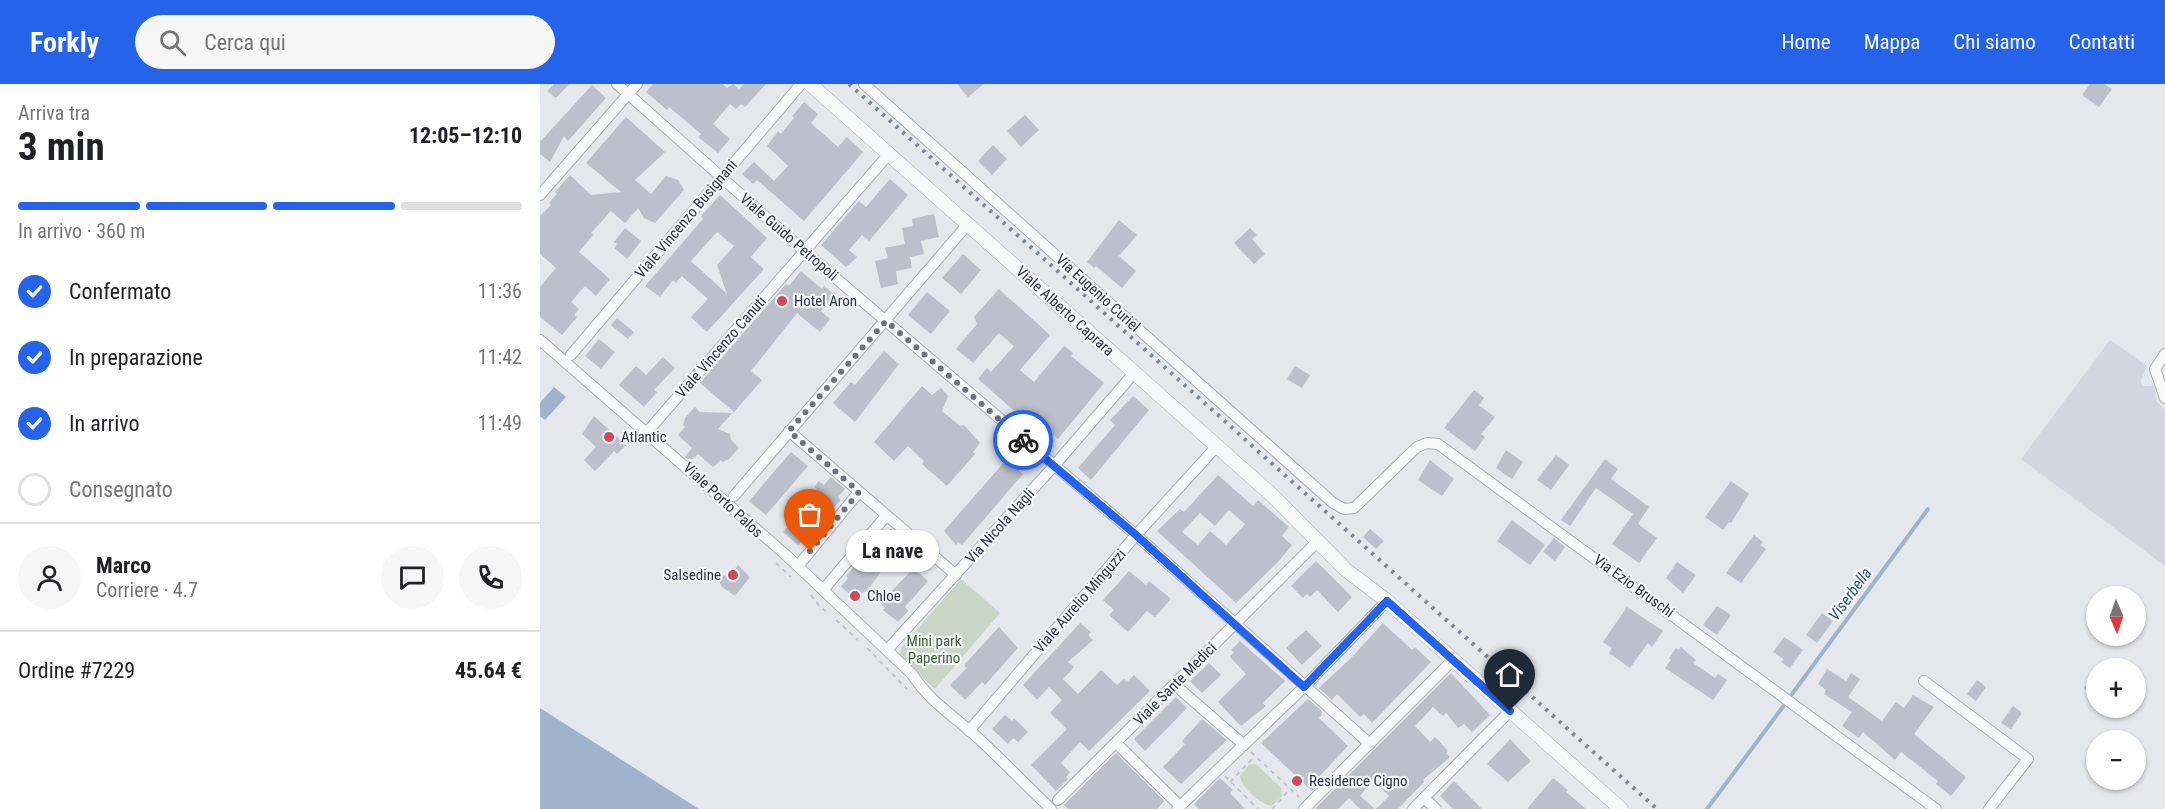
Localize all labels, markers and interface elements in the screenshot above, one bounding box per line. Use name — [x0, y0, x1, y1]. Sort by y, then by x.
search box — [135, 15, 555, 69]
text: Forkly — [30, 26, 99, 59]
icon: search — [156, 26, 189, 59]
text: Cerca qui — [204, 30, 286, 55]
text: Home — [1781, 30, 1831, 54]
text: Mappa — [1864, 30, 1920, 54]
text: Chi siamo — [1953, 30, 2036, 54]
text: Contatti — [2069, 30, 2135, 54]
text: Arriva tra — [18, 101, 90, 125]
text: 12:05–12:10 — [409, 123, 522, 148]
text: 3 min — [18, 124, 105, 170]
street label: Viale Vincenzo Busignani — [631, 156, 741, 282]
street label: Viale Guido Petropoli — [736, 189, 842, 285]
text: In arrivo · 360 m — [18, 219, 145, 243]
street label: Via Eugenio Curiel — [1052, 250, 1144, 336]
street label: Viale Alberto Caprara — [1012, 262, 1118, 360]
icon: check — [18, 275, 51, 308]
text: Confermato — [69, 279, 171, 304]
text: 11:36 — [478, 279, 522, 303]
street label: Viale Vincenzo Canuti — [672, 292, 770, 402]
place label: Hotel Aron — [794, 292, 857, 310]
marker: Hotel Aron — [775, 294, 789, 308]
icon: check — [18, 341, 51, 374]
text: In preparazione — [69, 345, 203, 370]
text: 11:42 — [478, 345, 522, 369]
icon: check — [18, 407, 51, 440]
courier — [993, 410, 1053, 470]
text: In arrivo — [69, 411, 140, 436]
text: 11:49 — [478, 411, 522, 435]
icon: bike — [1007, 424, 1040, 457]
place label: Atlantic — [621, 428, 667, 446]
marker: Atlantic — [602, 430, 616, 444]
street label: Viale Porto Palos — [680, 459, 767, 542]
text: Consegnato — [69, 477, 173, 502]
street label: Via Nicola Nagli — [962, 485, 1038, 567]
pin — [784, 489, 835, 551]
icon: bag — [793, 498, 826, 531]
callout: La nave — [846, 530, 939, 572]
text: La nave — [862, 539, 923, 563]
button: person — [18, 546, 81, 609]
button: chat — [381, 546, 444, 609]
button: phone — [459, 546, 522, 609]
street label: Viale Aurelio Minguzzi — [1030, 546, 1130, 656]
street label: Via Ezio Bruschi — [1590, 551, 1678, 621]
text: Marco — [96, 553, 151, 578]
water label: Viserbella — [1824, 564, 1876, 624]
place label: Salsedine — [664, 566, 721, 584]
marker: Salsedine — [726, 568, 740, 582]
text: Corriere · 4.7 — [96, 578, 198, 602]
north arrow — [2086, 586, 2146, 646]
map controls — [2086, 586, 2146, 790]
place label: Chloe — [867, 587, 901, 605]
marker: Chloe — [848, 589, 862, 603]
park label: Mini park Paperino — [907, 632, 962, 667]
street label: Viale Sante Medici — [1130, 639, 1220, 729]
pin — [1484, 649, 1535, 711]
text: Ordine #7229 — [18, 658, 135, 683]
text: 45.64 € — [455, 658, 522, 683]
icon: home — [1493, 658, 1526, 691]
button: + — [2086, 658, 2146, 718]
button: − — [2086, 730, 2146, 790]
place label: Residence Cigno — [1309, 772, 1408, 790]
marker: Residence Cigno — [1290, 774, 1304, 788]

